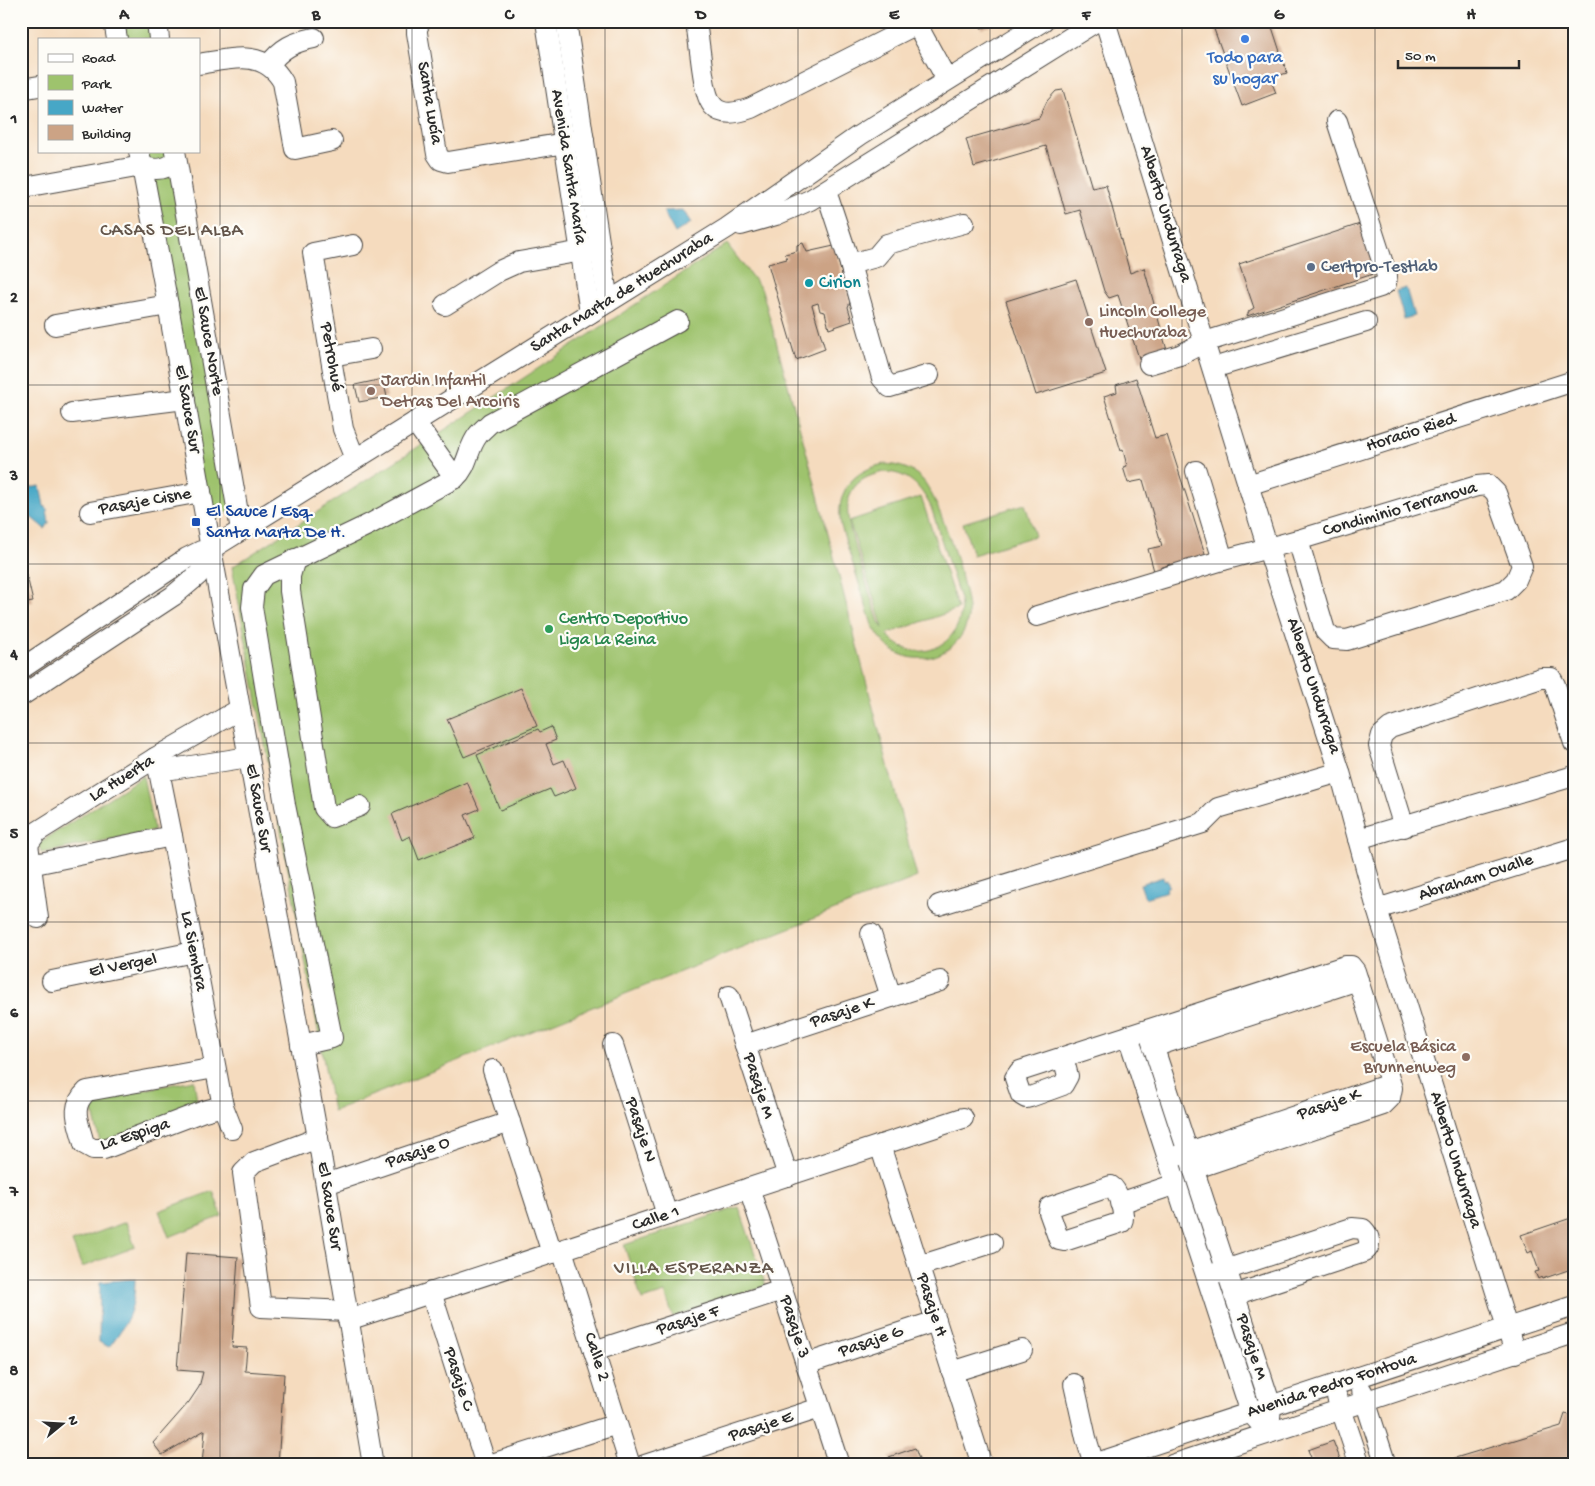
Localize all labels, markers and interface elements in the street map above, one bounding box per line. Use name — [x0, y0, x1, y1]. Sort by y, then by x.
text: A — [118, 7, 130, 26]
text: B — [311, 7, 321, 26]
text: C — [504, 7, 515, 26]
text: D — [694, 7, 707, 26]
text: E — [889, 7, 900, 26]
text: F — [1081, 7, 1092, 26]
text: G — [1274, 7, 1285, 26]
text: H — [1466, 7, 1476, 26]
marker: Todo para su hogar — [1239, 33, 1251, 45]
legend — [38, 38, 200, 152]
scale bar — [1398, 38, 1519, 70]
place label: Todo para su hogar — [1206, 48, 1284, 90]
text: 50 m — [1405, 48, 1436, 66]
text: Road — [82, 50, 116, 68]
street label: Santa Lucía — [411, 60, 447, 147]
text: Park — [81, 76, 112, 94]
street label: Avenida Santa María — [545, 88, 591, 247]
text: Water — [82, 100, 124, 118]
text: 1 — [10, 111, 17, 130]
text: Building — [81, 126, 131, 144]
street label: Alberto Undurraga — [1134, 143, 1196, 286]
district label: CASAS DEL ALBA — [100, 220, 245, 243]
street label: Santa Marta de Huechuraba — [527, 228, 718, 358]
place label: Certpro-Testlab — [1321, 257, 1438, 278]
marker: Certpro-Testlab — [1305, 261, 1317, 273]
place label: Cirion — [819, 273, 861, 294]
marker: Cirion — [803, 277, 815, 289]
street label: El Sauce Norte — [188, 285, 228, 398]
text: 2 — [10, 290, 18, 309]
place label: Lincoln College Huechuraba — [1099, 302, 1207, 344]
marker: Lincoln College Huechuraba — [1083, 316, 1095, 328]
street label: Petrohué — [314, 320, 348, 394]
street label: El Sauce Sur — [169, 363, 205, 456]
place label: Jardin Infantil Detras Del Arcoiris — [380, 371, 521, 413]
marker: Jardin Infantil Detras Del Arcoiris — [365, 385, 377, 397]
street label: Horacio Ried — [1364, 408, 1460, 457]
text: 3 — [9, 468, 18, 487]
street label: Condiminio Terranova — [1320, 478, 1481, 542]
street label: Pasaje Cisne — [96, 483, 194, 521]
place label: El Sauce / Esq. Santa Marta De H. — [206, 502, 346, 544]
marker: El Sauce / Esq. Santa Marta De H. — [190, 516, 202, 528]
place label: Centro Deportivo Liga La Reina — [559, 609, 688, 651]
street label: Alberto Undurraga — [1281, 615, 1345, 758]
marker: Centro Deportivo Liga La Reina — [543, 623, 555, 635]
text: 4 — [9, 647, 18, 666]
street label: La Huerta — [86, 750, 159, 807]
street label: El Sauce Sur — [240, 762, 276, 855]
text: 5 — [10, 826, 19, 845]
street label: Abraham Ovalle — [1416, 849, 1537, 906]
street label: La Siembra — [175, 909, 211, 994]
street label: El Vergel — [87, 949, 159, 983]
street label: Pasaje K — [807, 992, 878, 1033]
text: 6 — [10, 1005, 19, 1024]
place label: Escuela Básica Brunnenweg — [1350, 1037, 1457, 1079]
street label: Pasaje M — [737, 1050, 779, 1122]
marker: Escuela Básica Brunnenweg — [1460, 1051, 1472, 1063]
street label: Pasaje K — [1294, 1084, 1365, 1126]
street label: Alberto Undurraga — [1424, 1089, 1486, 1232]
street label: Pasaje N — [619, 1094, 660, 1165]
street label: La Espiga — [98, 1114, 173, 1156]
street label: Pasaje O — [382, 1132, 453, 1174]
street label: El Sauce Sur — [312, 1160, 347, 1253]
text: 7 — [9, 1184, 19, 1203]
street label: Calle 1 — [630, 1202, 682, 1236]
district label: VILLA ESPERANZA — [613, 1258, 775, 1281]
street label: Pasaje H — [911, 1270, 951, 1340]
street label: Pasaje 3 — [774, 1292, 814, 1361]
street label: Pasaje F — [653, 1301, 723, 1341]
street label: Pasaje M — [1230, 1311, 1272, 1383]
street label: Pasaje G — [835, 1321, 907, 1363]
street label: Calle 2 — [578, 1330, 614, 1384]
street label: Pasaje C — [438, 1344, 478, 1414]
street label: Avenida Pedro Fontova — [1245, 1348, 1420, 1423]
text: 8 — [10, 1363, 19, 1382]
north arrow — [38, 1398, 88, 1448]
street label: Pasaje E — [725, 1406, 797, 1448]
text: N — [62, 1414, 81, 1428]

